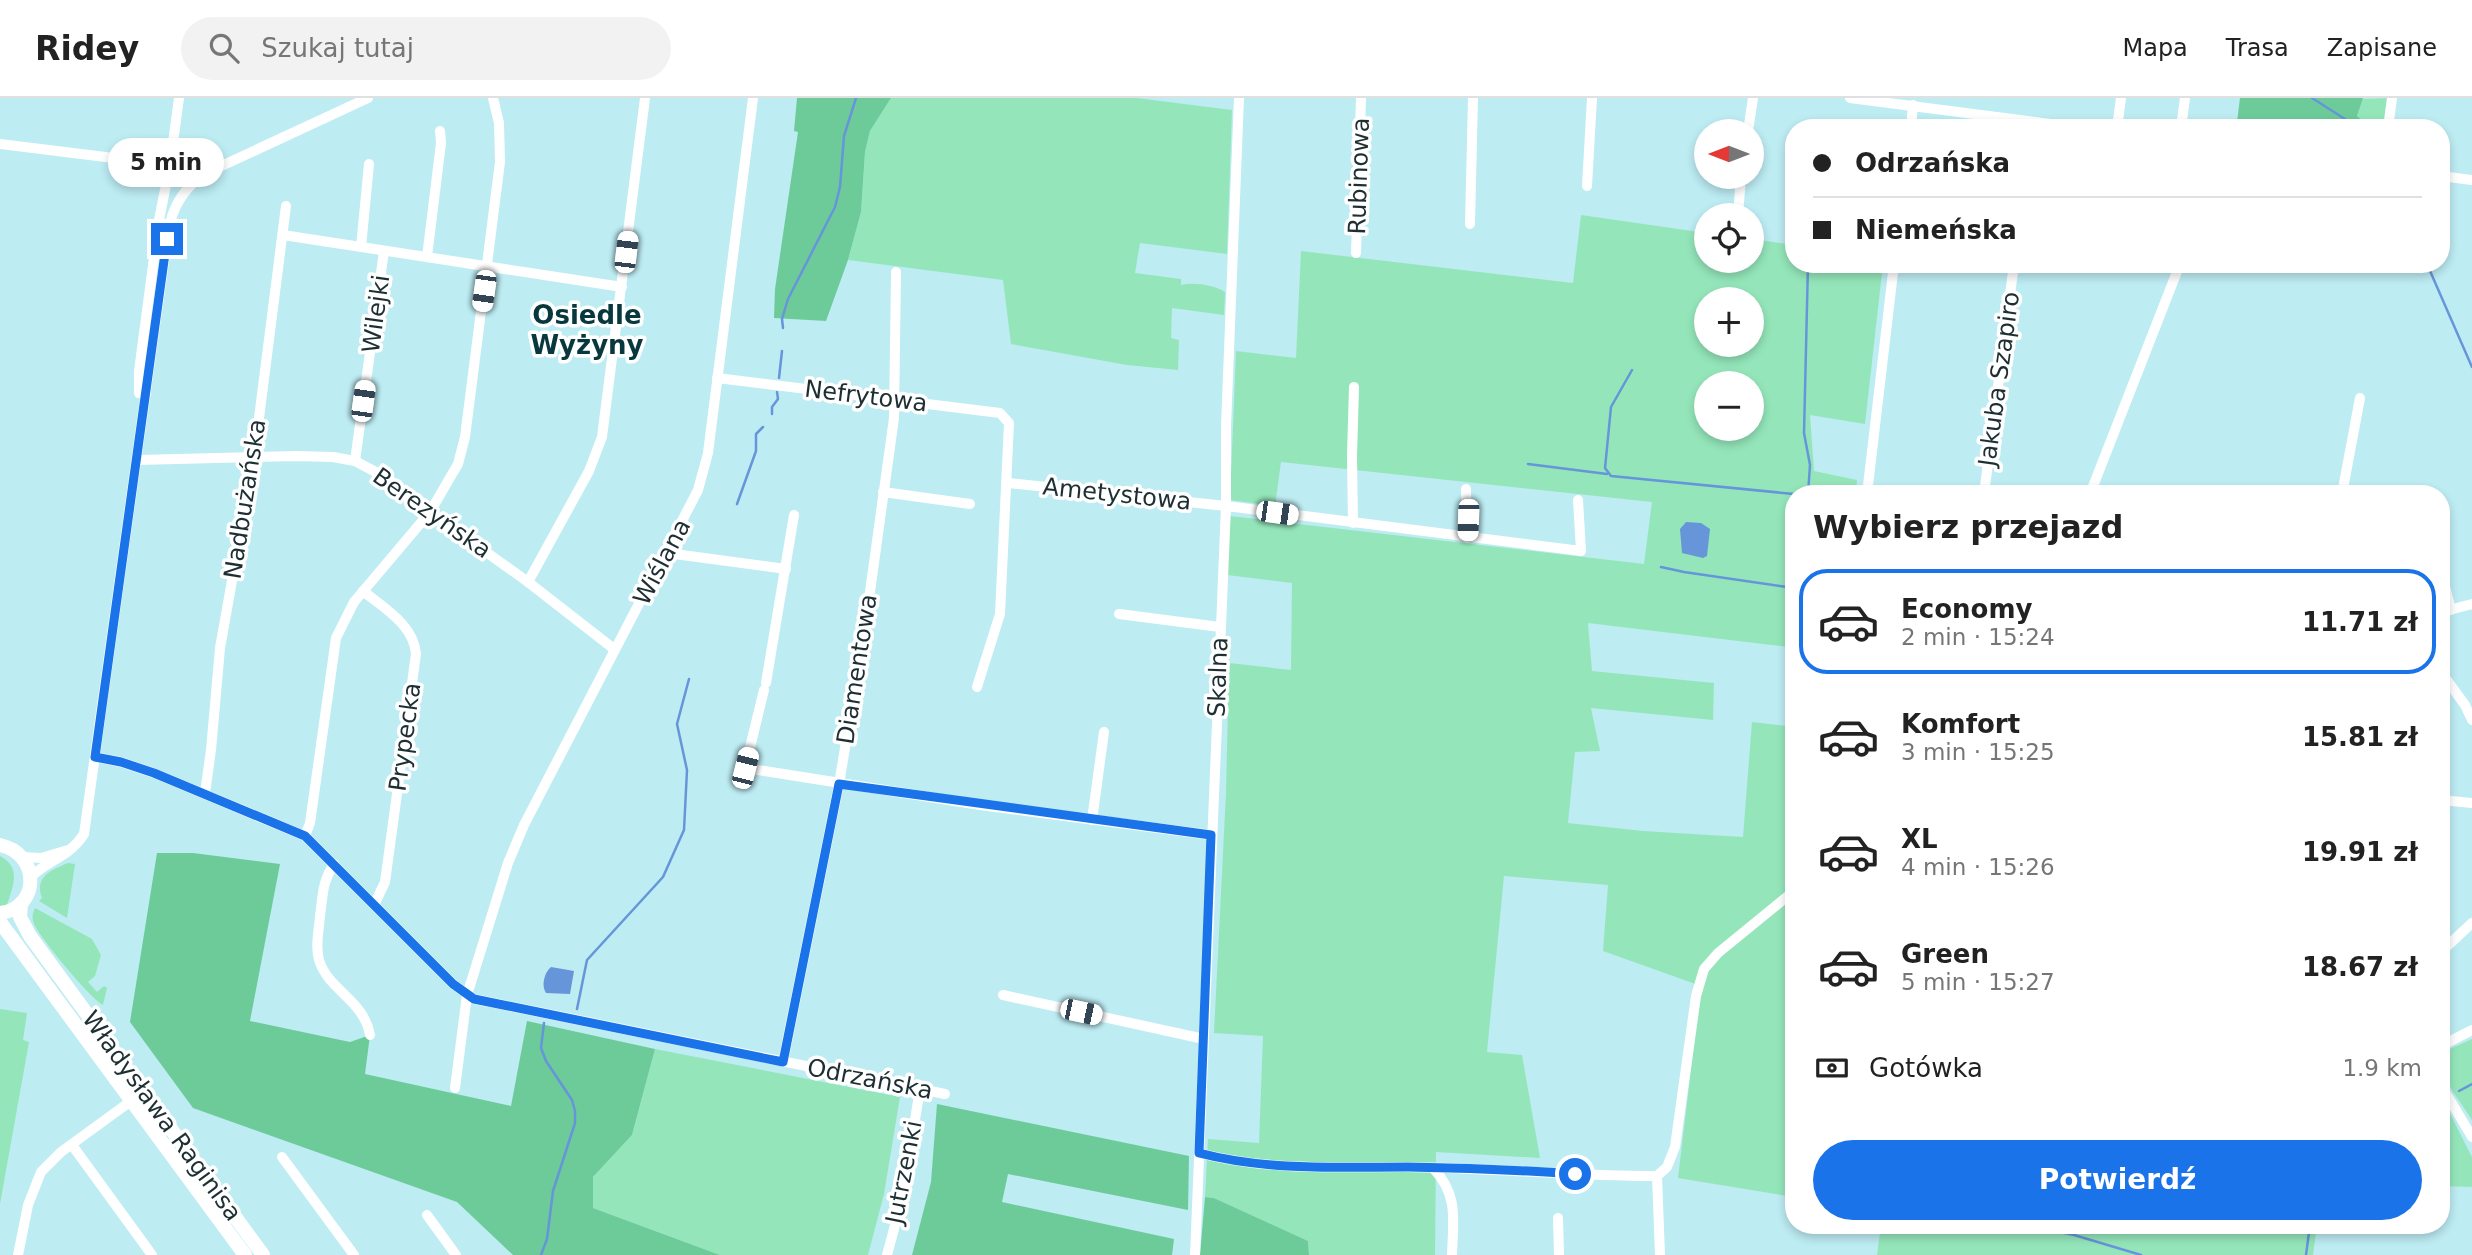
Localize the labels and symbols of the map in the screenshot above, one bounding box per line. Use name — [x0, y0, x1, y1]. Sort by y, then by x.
street label: Rubinowa — [1343, 117, 1375, 235]
north arrow — [1694, 119, 1764, 189]
callout: 5 min — [109, 138, 225, 186]
route end — [151, 223, 183, 255]
car — [614, 230, 639, 274]
car — [471, 269, 498, 313]
street label: Wilejki — [357, 273, 395, 355]
street label: Jakuba Szapiro — [1973, 290, 2025, 470]
district label: Osiedle Wyżyny — [530, 300, 644, 360]
street label: Nefrytowa — [803, 375, 929, 417]
car — [350, 379, 377, 423]
street label: Nadbużańska — [219, 417, 271, 581]
street label: Berezyńska — [367, 462, 497, 564]
street label: Ametystowa — [1041, 472, 1193, 516]
car — [1457, 499, 1480, 541]
car — [1255, 500, 1300, 526]
street label: Wiślana — [628, 514, 696, 610]
street label: Diamentowa — [831, 592, 883, 746]
street label: Skalna — [1203, 637, 1233, 717]
street label: Prypecka — [384, 681, 426, 793]
car — [730, 745, 761, 791]
car — [1059, 997, 1104, 1027]
street label: Władysława Raginisa — [76, 1006, 248, 1226]
street label: Odrzańska — [805, 1053, 935, 1105]
street label: Jutrzenki — [880, 1118, 928, 1228]
route start — [1559, 1158, 1591, 1190]

